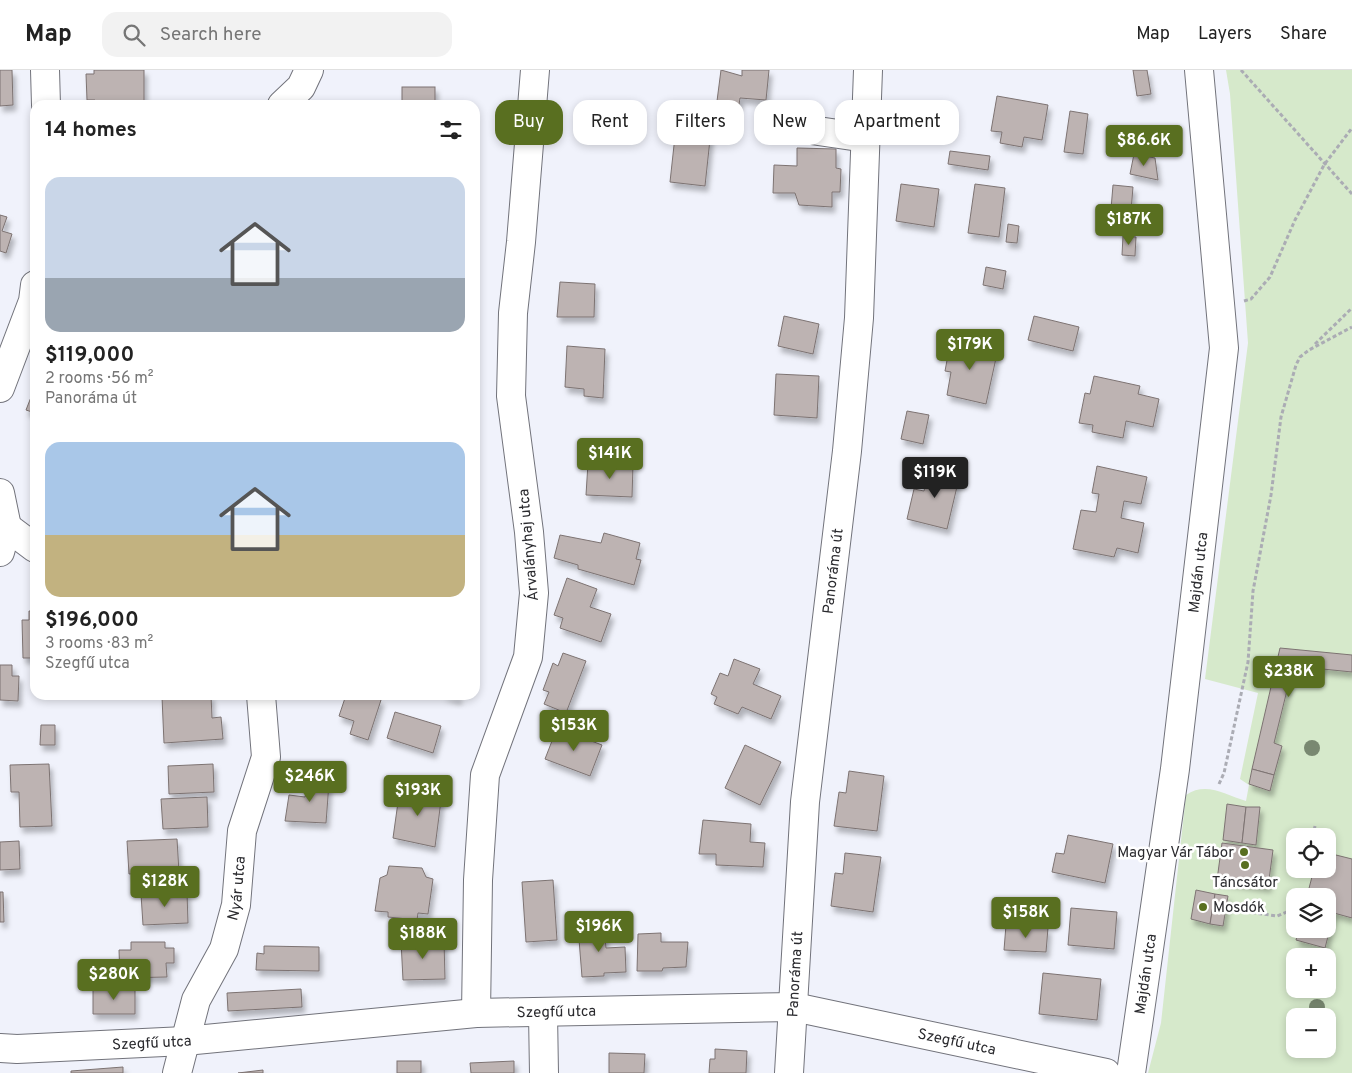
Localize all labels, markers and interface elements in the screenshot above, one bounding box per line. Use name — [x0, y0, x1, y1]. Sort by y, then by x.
search box — [102, 12, 452, 57]
text: Map — [25, 20, 72, 50]
icon: search — [120, 21, 148, 49]
text: Search here — [160, 23, 261, 47]
text: Map — [1136, 23, 1170, 46]
text: Layers — [1198, 23, 1252, 46]
text: Share — [1280, 23, 1327, 46]
chip: Buy — [495, 100, 563, 145]
chip: Rent — [573, 100, 647, 145]
chip: Filters — [657, 100, 744, 145]
chip: New — [754, 100, 825, 145]
chip: Apartment — [835, 100, 959, 145]
icon: filters — [437, 116, 465, 144]
text: 14 homes — [45, 117, 137, 144]
pin: $86.6K — [1103, 124, 1185, 167]
text: $86.6K — [1117, 131, 1171, 151]
pin: $187K — [1094, 204, 1164, 246]
icon: home — [210, 209, 300, 299]
text: $187K — [1106, 210, 1152, 230]
pin: $179K — [935, 328, 1005, 371]
text: $179K — [947, 335, 993, 355]
text: $119,000 — [45, 342, 134, 369]
text: 2 rooms · 56 m² — [45, 369, 154, 389]
text: Panoráma út — [45, 389, 137, 409]
pin: $141K — [575, 438, 645, 480]
text: $141K — [588, 444, 632, 464]
pin: $119K — [900, 456, 970, 499]
text: $119K — [913, 463, 957, 483]
icon: home — [210, 474, 300, 564]
street label: Árvalányhaj utca — [514, 488, 544, 602]
street label: Panoráma út — [820, 527, 849, 615]
street label: Majdán utca — [1185, 531, 1213, 614]
text: $196,000 — [45, 607, 139, 634]
text: 3 rooms · 83 m² — [45, 634, 153, 654]
text: Szegfű utca — [45, 654, 130, 674]
pin: $238K — [1254, 656, 1324, 698]
text: $238K — [1264, 662, 1314, 682]
pin: $153K — [539, 710, 609, 752]
text: $153K — [551, 716, 597, 736]
pin: $246K — [275, 760, 345, 803]
text: $246K — [285, 767, 335, 787]
pin: $193K — [383, 774, 453, 817]
text: $193K — [395, 781, 441, 801]
map controls — [1286, 828, 1336, 1058]
button: locate — [1286, 828, 1336, 878]
place label: Magyar Vár Tábor — [1117, 844, 1234, 863]
marker: Magyar Vár Tábor — [1238, 846, 1250, 858]
street label: Nyár utca — [224, 855, 251, 923]
marker: Táncsátor — [1239, 859, 1251, 871]
pin: $128K — [130, 866, 200, 908]
text: $128K — [141, 872, 189, 892]
place label: Táncsátor — [1212, 874, 1278, 893]
button: layers — [1286, 888, 1336, 938]
pin: $158K — [991, 896, 1061, 939]
place label: Mosdók — [1213, 899, 1265, 918]
marker: Mosdók — [1197, 901, 1209, 913]
text: $158K — [1002, 903, 1050, 923]
pin: $196K — [564, 910, 634, 953]
text: $196K — [575, 917, 623, 937]
pin: $188K — [388, 918, 458, 960]
text: $188K — [399, 924, 447, 944]
street label: Panoráma út — [784, 931, 808, 1018]
street label: Majdán utca — [1132, 933, 1162, 1016]
button: + — [1286, 948, 1336, 998]
pin: $280K — [79, 958, 149, 1001]
text: $280K — [88, 965, 140, 985]
street label: Szegfű utca — [517, 1003, 596, 1023]
button: − — [1286, 1008, 1336, 1058]
street label: Szegfű utca — [916, 1025, 997, 1060]
street label: Szegfű utca — [112, 1032, 193, 1055]

